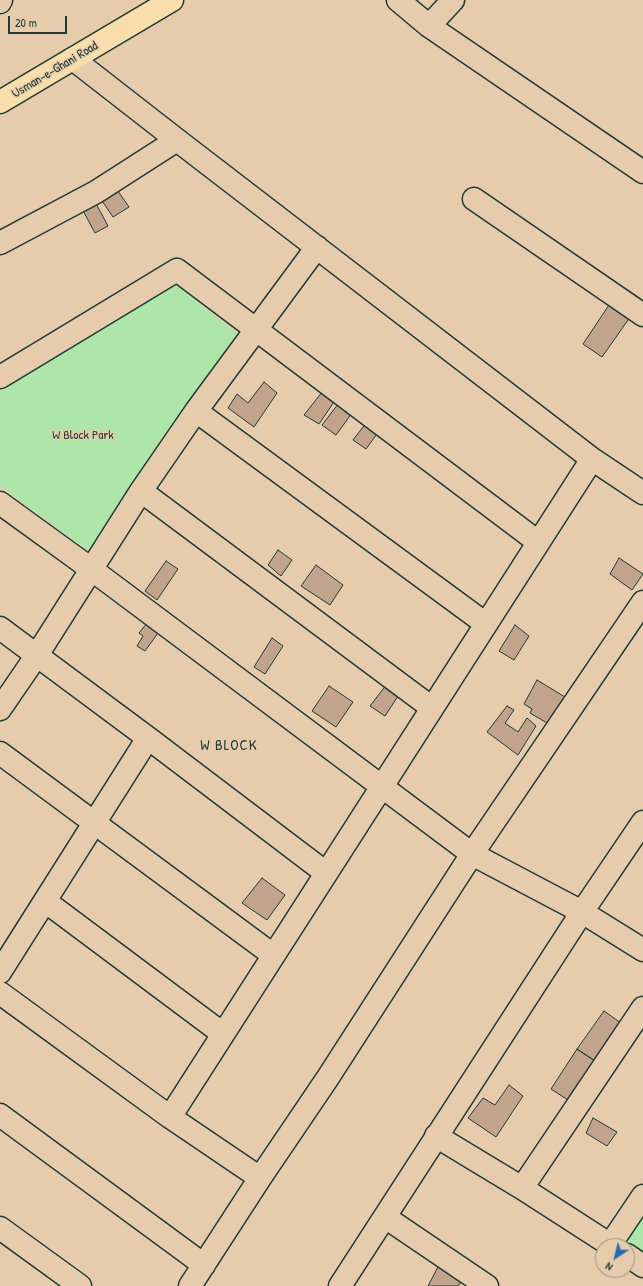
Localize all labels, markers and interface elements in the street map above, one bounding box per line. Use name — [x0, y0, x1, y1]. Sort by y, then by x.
scale bar — [10, 8, 69, 34]
text: 20 m — [15, 14, 37, 31]
street label: Usman-e-Ghani Road — [9, 38, 101, 102]
park label: W Block Park — [52, 428, 114, 444]
district label: W BLOCK — [200, 737, 258, 755]
north arrow — [595, 1238, 635, 1278]
text: N — [602, 1260, 615, 1274]

